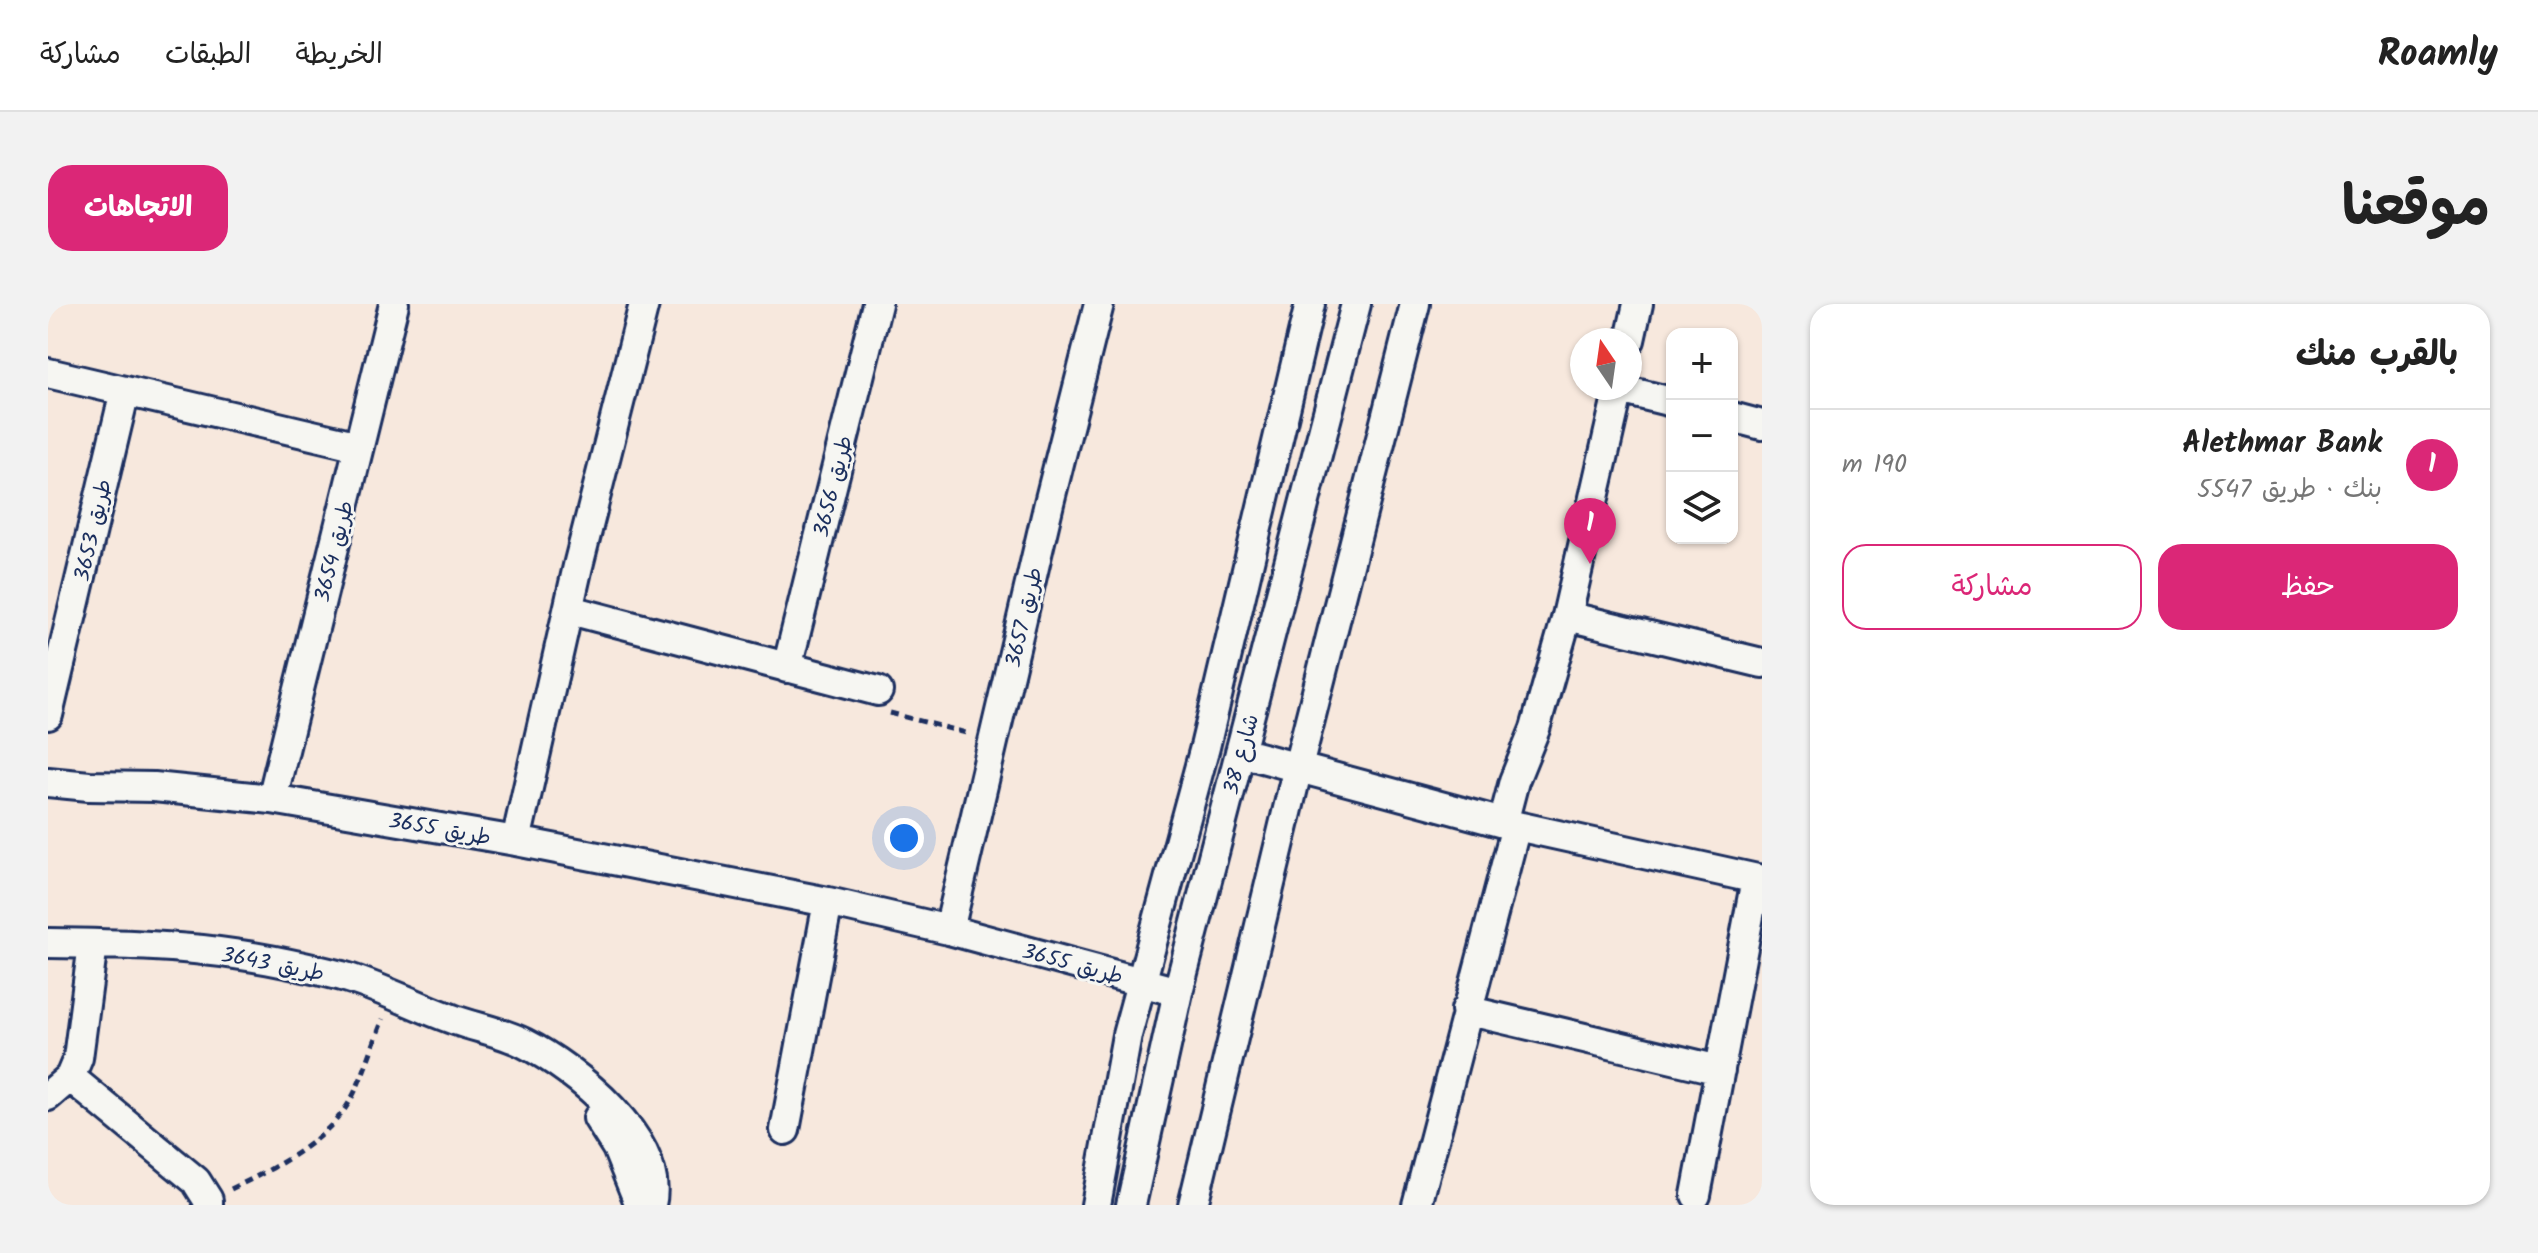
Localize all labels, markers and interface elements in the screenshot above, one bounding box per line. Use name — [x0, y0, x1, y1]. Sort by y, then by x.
text: Roamly — [2377, 25, 2498, 85]
text: مشاركة — [40, 33, 121, 78]
text: الطبقات — [165, 33, 251, 78]
text: الخريطة — [295, 33, 383, 78]
text: موقعنا — [2342, 164, 2490, 254]
button: الاتجاهات — [48, 165, 228, 251]
north arrow — [1570, 328, 1642, 400]
map controls — [1666, 328, 1738, 544]
button: + — [1666, 328, 1738, 400]
text: بالقرب منك — [2296, 329, 2458, 383]
button: − — [1666, 400, 1738, 472]
text: Alethmar Bank — [2182, 420, 2382, 468]
street label: طريق 3656 — [805, 432, 864, 541]
text: 190 m — [1842, 444, 1907, 486]
text: 1 — [2428, 444, 2436, 486]
text: بنك · طريق 5547 — [2197, 469, 2382, 511]
button: layers — [1666, 472, 1738, 544]
street label: طريق 3653 — [66, 476, 123, 585]
street label: طريق 3654 — [306, 497, 365, 606]
pin: 1 — [1564, 498, 1616, 564]
button: مشاركة — [1842, 544, 2142, 630]
button: حفظ — [2158, 544, 2458, 630]
street label: طريق 3657 — [997, 564, 1054, 671]
street label: شارع 38 — [1215, 710, 1270, 799]
street label: طريق 3655 — [386, 804, 494, 857]
your location — [884, 818, 924, 858]
street label: طريق 3655 — [1018, 935, 1127, 996]
street label: طريق 3643 — [218, 938, 327, 993]

